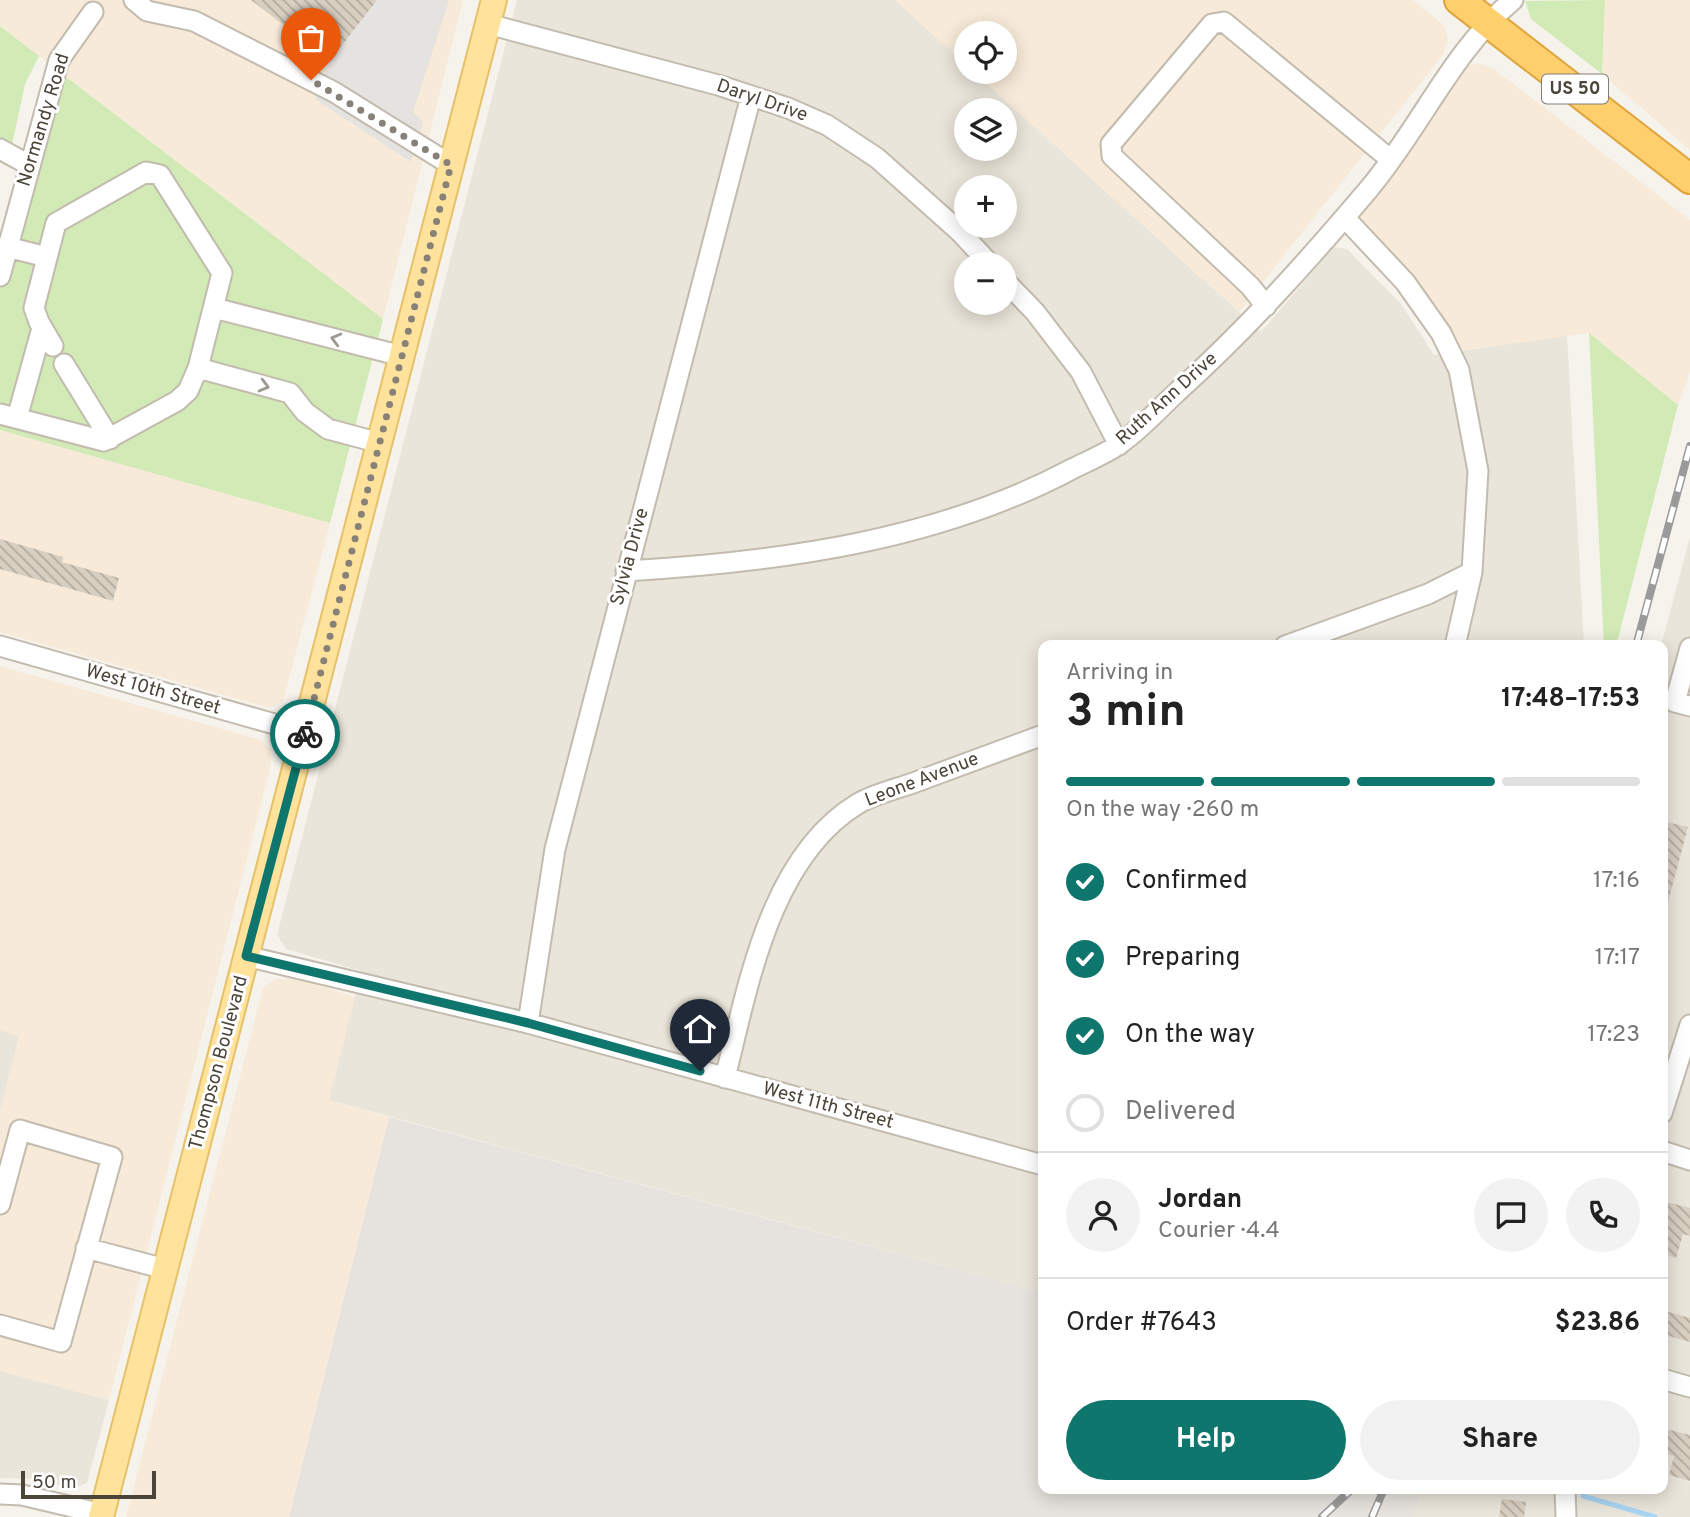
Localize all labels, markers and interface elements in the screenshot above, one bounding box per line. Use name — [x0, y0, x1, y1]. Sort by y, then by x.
pin — [281, 8, 341, 80]
icon: bag — [292, 19, 330, 57]
map controls — [954, 21, 1017, 315]
button: locate — [954, 21, 1017, 84]
street label: Normandy Road — [12, 51, 76, 189]
street label: Daryl Drive — [713, 74, 811, 128]
road number: US 50 — [1542, 74, 1608, 104]
button: layers — [954, 98, 1017, 161]
button: + — [954, 175, 1017, 238]
button: − — [954, 252, 1017, 315]
one-way arrow — [330, 333, 342, 347]
street label: Ruth Ann Drive — [1111, 347, 1223, 451]
one-way arrow — [258, 378, 270, 392]
street label: Sylvia Drive — [605, 506, 655, 608]
street label: West 10th Street — [83, 659, 223, 721]
text: Arriving in — [1066, 659, 1173, 688]
text: 17:48–17:53 — [1501, 683, 1640, 716]
text: 3 min — [1066, 684, 1186, 743]
courier — [270, 699, 340, 769]
icon: bike — [286, 715, 324, 753]
street label: Leone Avenue — [862, 747, 982, 813]
text: On the way · 260 m — [1066, 796, 1259, 825]
icon: check — [1066, 863, 1104, 901]
text: Confirmed — [1125, 865, 1248, 898]
text: 17:16 — [1593, 867, 1640, 896]
icon: check — [1066, 940, 1104, 978]
text: Preparing — [1125, 942, 1240, 975]
text: 17:17 — [1595, 944, 1640, 973]
street label: Thompson Boulevard — [184, 973, 254, 1153]
pin — [670, 999, 730, 1071]
icon: home — [681, 1010, 719, 1048]
icon: check — [1066, 1017, 1104, 1055]
text: On the way — [1125, 1019, 1255, 1052]
text: 17:23 — [1587, 1021, 1640, 1050]
street label: West 11th Street — [760, 1077, 896, 1135]
text: Delivered — [1125, 1096, 1236, 1129]
button: person — [1066, 1178, 1140, 1252]
button: chat — [1474, 1178, 1548, 1252]
button: phone — [1566, 1178, 1640, 1252]
text: Jordan — [1158, 1184, 1242, 1217]
text: Courier · 4.4 — [1158, 1217, 1280, 1246]
text: Order #7643 — [1066, 1307, 1217, 1340]
text: $23.86 — [1555, 1307, 1640, 1340]
button: Help — [1066, 1400, 1346, 1480]
button: Share — [1360, 1400, 1640, 1480]
scale bar — [21, 1468, 156, 1500]
text: 50 m — [32, 1471, 77, 1495]

